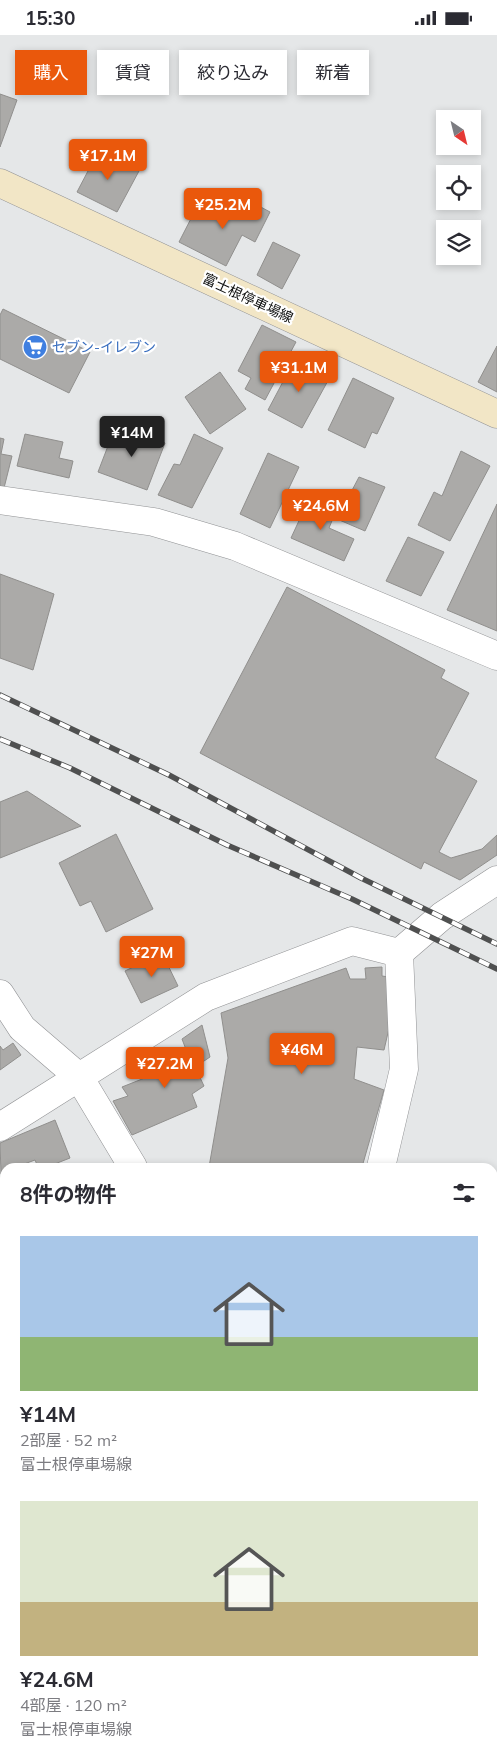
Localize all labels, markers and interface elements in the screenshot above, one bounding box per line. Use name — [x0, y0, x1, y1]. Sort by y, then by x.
text: 15:30 — [25, 6, 75, 30]
chip: 購入 — [15, 50, 87, 95]
chip: 賃貸 — [97, 50, 169, 95]
chip: 絞り込み — [179, 50, 287, 95]
chip: 新着 — [297, 50, 369, 95]
north arrow — [436, 110, 481, 155]
map controls — [436, 110, 481, 265]
pin: ¥17.1M — [67, 139, 149, 181]
text: ¥17.1M — [80, 145, 136, 165]
button: locate — [436, 165, 481, 210]
pin: ¥25.2M — [182, 187, 264, 230]
text: ¥25.2M — [195, 194, 251, 214]
button: layers — [436, 220, 481, 265]
street label: 富士根停車場線 — [200, 269, 296, 327]
supermarket icon: セブン-イレブン — [22, 334, 48, 360]
place label: セブン-イレブン — [52, 338, 156, 356]
pin: ¥31.1M — [258, 351, 340, 393]
text: ¥31.1M — [271, 357, 327, 377]
pin: ¥14M — [102, 415, 162, 458]
text: ¥14M — [111, 422, 153, 442]
pin: ¥24.6M — [280, 489, 362, 531]
text: ¥24.6M — [293, 495, 349, 515]
pin: ¥27M — [122, 935, 182, 978]
text: ¥27M — [131, 942, 173, 962]
pin: ¥46M — [272, 1033, 332, 1075]
text: ¥46M — [281, 1039, 323, 1059]
pin: ¥27.2M — [124, 1047, 206, 1089]
text: ¥27.2M — [137, 1053, 193, 1073]
icon: filters — [450, 1179, 478, 1207]
text: 8件の物件 — [20, 1181, 117, 1207]
icon: home — [204, 1269, 294, 1359]
text: ¥14M — [20, 1401, 76, 1427]
text: 2部屋 · 52 m² — [20, 1430, 117, 1450]
text: 富士根停車場線 — [20, 1454, 132, 1474]
icon: home — [204, 1534, 294, 1624]
text: ¥24.6M — [20, 1666, 94, 1692]
text: 4部屋 · 120 m² — [20, 1695, 127, 1715]
text: 富士根停車場線 — [20, 1719, 132, 1739]

